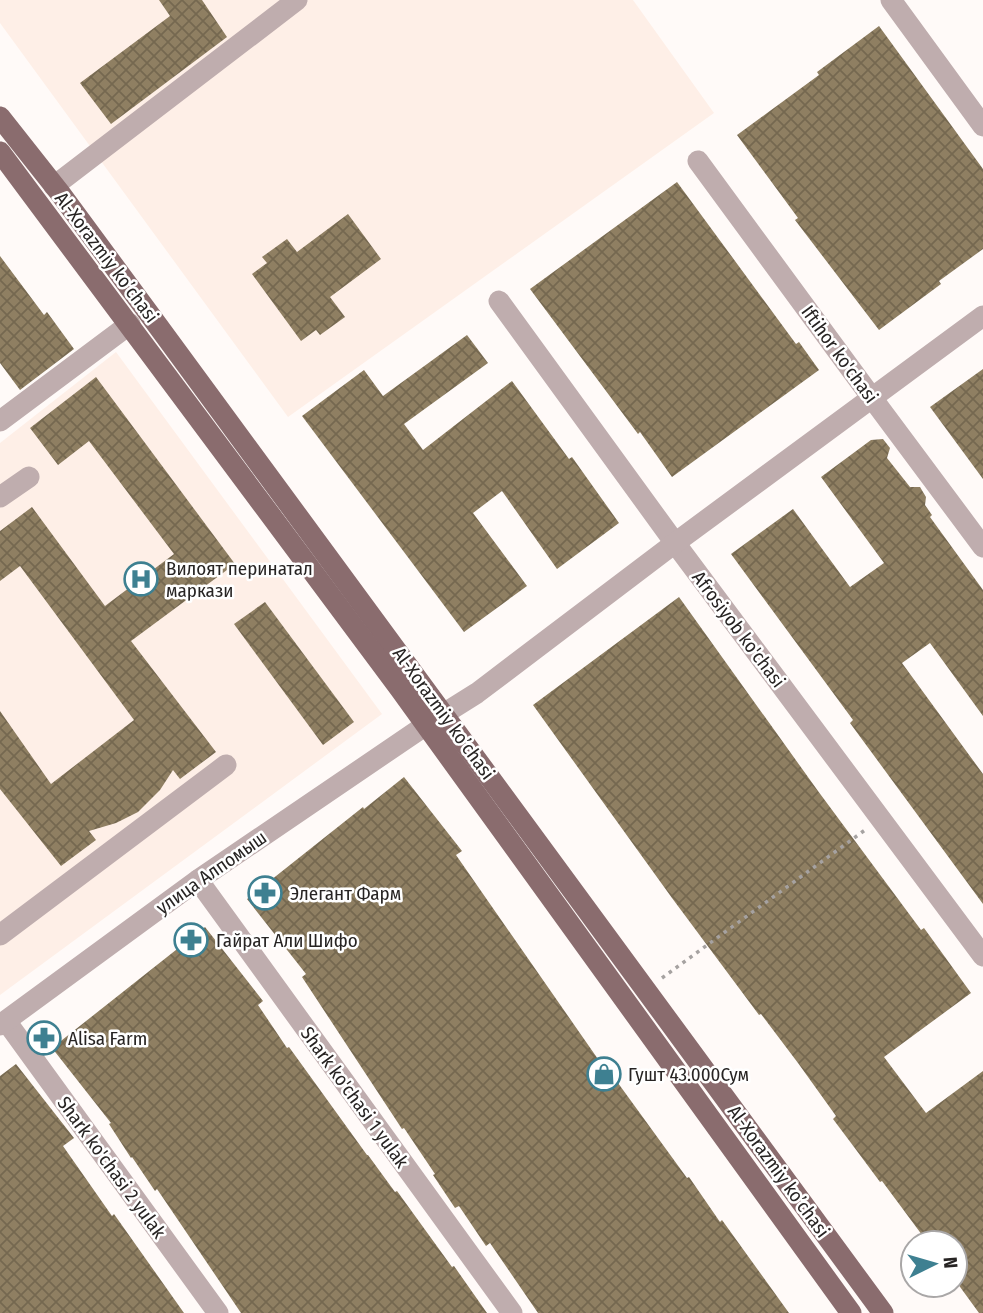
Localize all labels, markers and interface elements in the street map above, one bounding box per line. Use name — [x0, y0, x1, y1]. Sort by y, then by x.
street label: Al-Xorazmiy ko’chasi — [50, 187, 163, 327]
street label: Iftihor ko'chasi — [796, 301, 883, 408]
place label: Вилоят перинатал маркази — [166, 557, 313, 602]
hospital icon: Вилоят перинатал маркази — [122, 560, 160, 598]
street label: Afrosiyob ko'chasi — [687, 566, 790, 692]
street label: Al-Xorazmiy ko’chasi — [388, 643, 499, 784]
street label: улица Алпомыш — [152, 826, 271, 919]
pharmacy icon: Элегант Фарм — [246, 874, 284, 912]
place label: Элегант Фарм — [290, 882, 401, 905]
pharmacy icon: Гайрат Али Шифо — [172, 921, 210, 959]
place label: Гайрат Али Шифо — [216, 929, 358, 952]
pharmacy icon: Alisa Farm — [25, 1019, 63, 1057]
street label: Shark ko'chasi 1 yulak — [296, 1022, 414, 1172]
place label: Alisa Farm — [68, 1027, 147, 1050]
shop icon: Гушт 43.000Сум — [585, 1055, 623, 1093]
place label: Гушт 43.000Сум — [628, 1063, 749, 1086]
street label: Shark ko'chasi 2 yulak — [52, 1092, 171, 1243]
street label: Al-Xorazmiy ko’chasi — [723, 1101, 834, 1242]
north arrow — [899, 1229, 969, 1299]
text: N — [938, 1256, 962, 1269]

